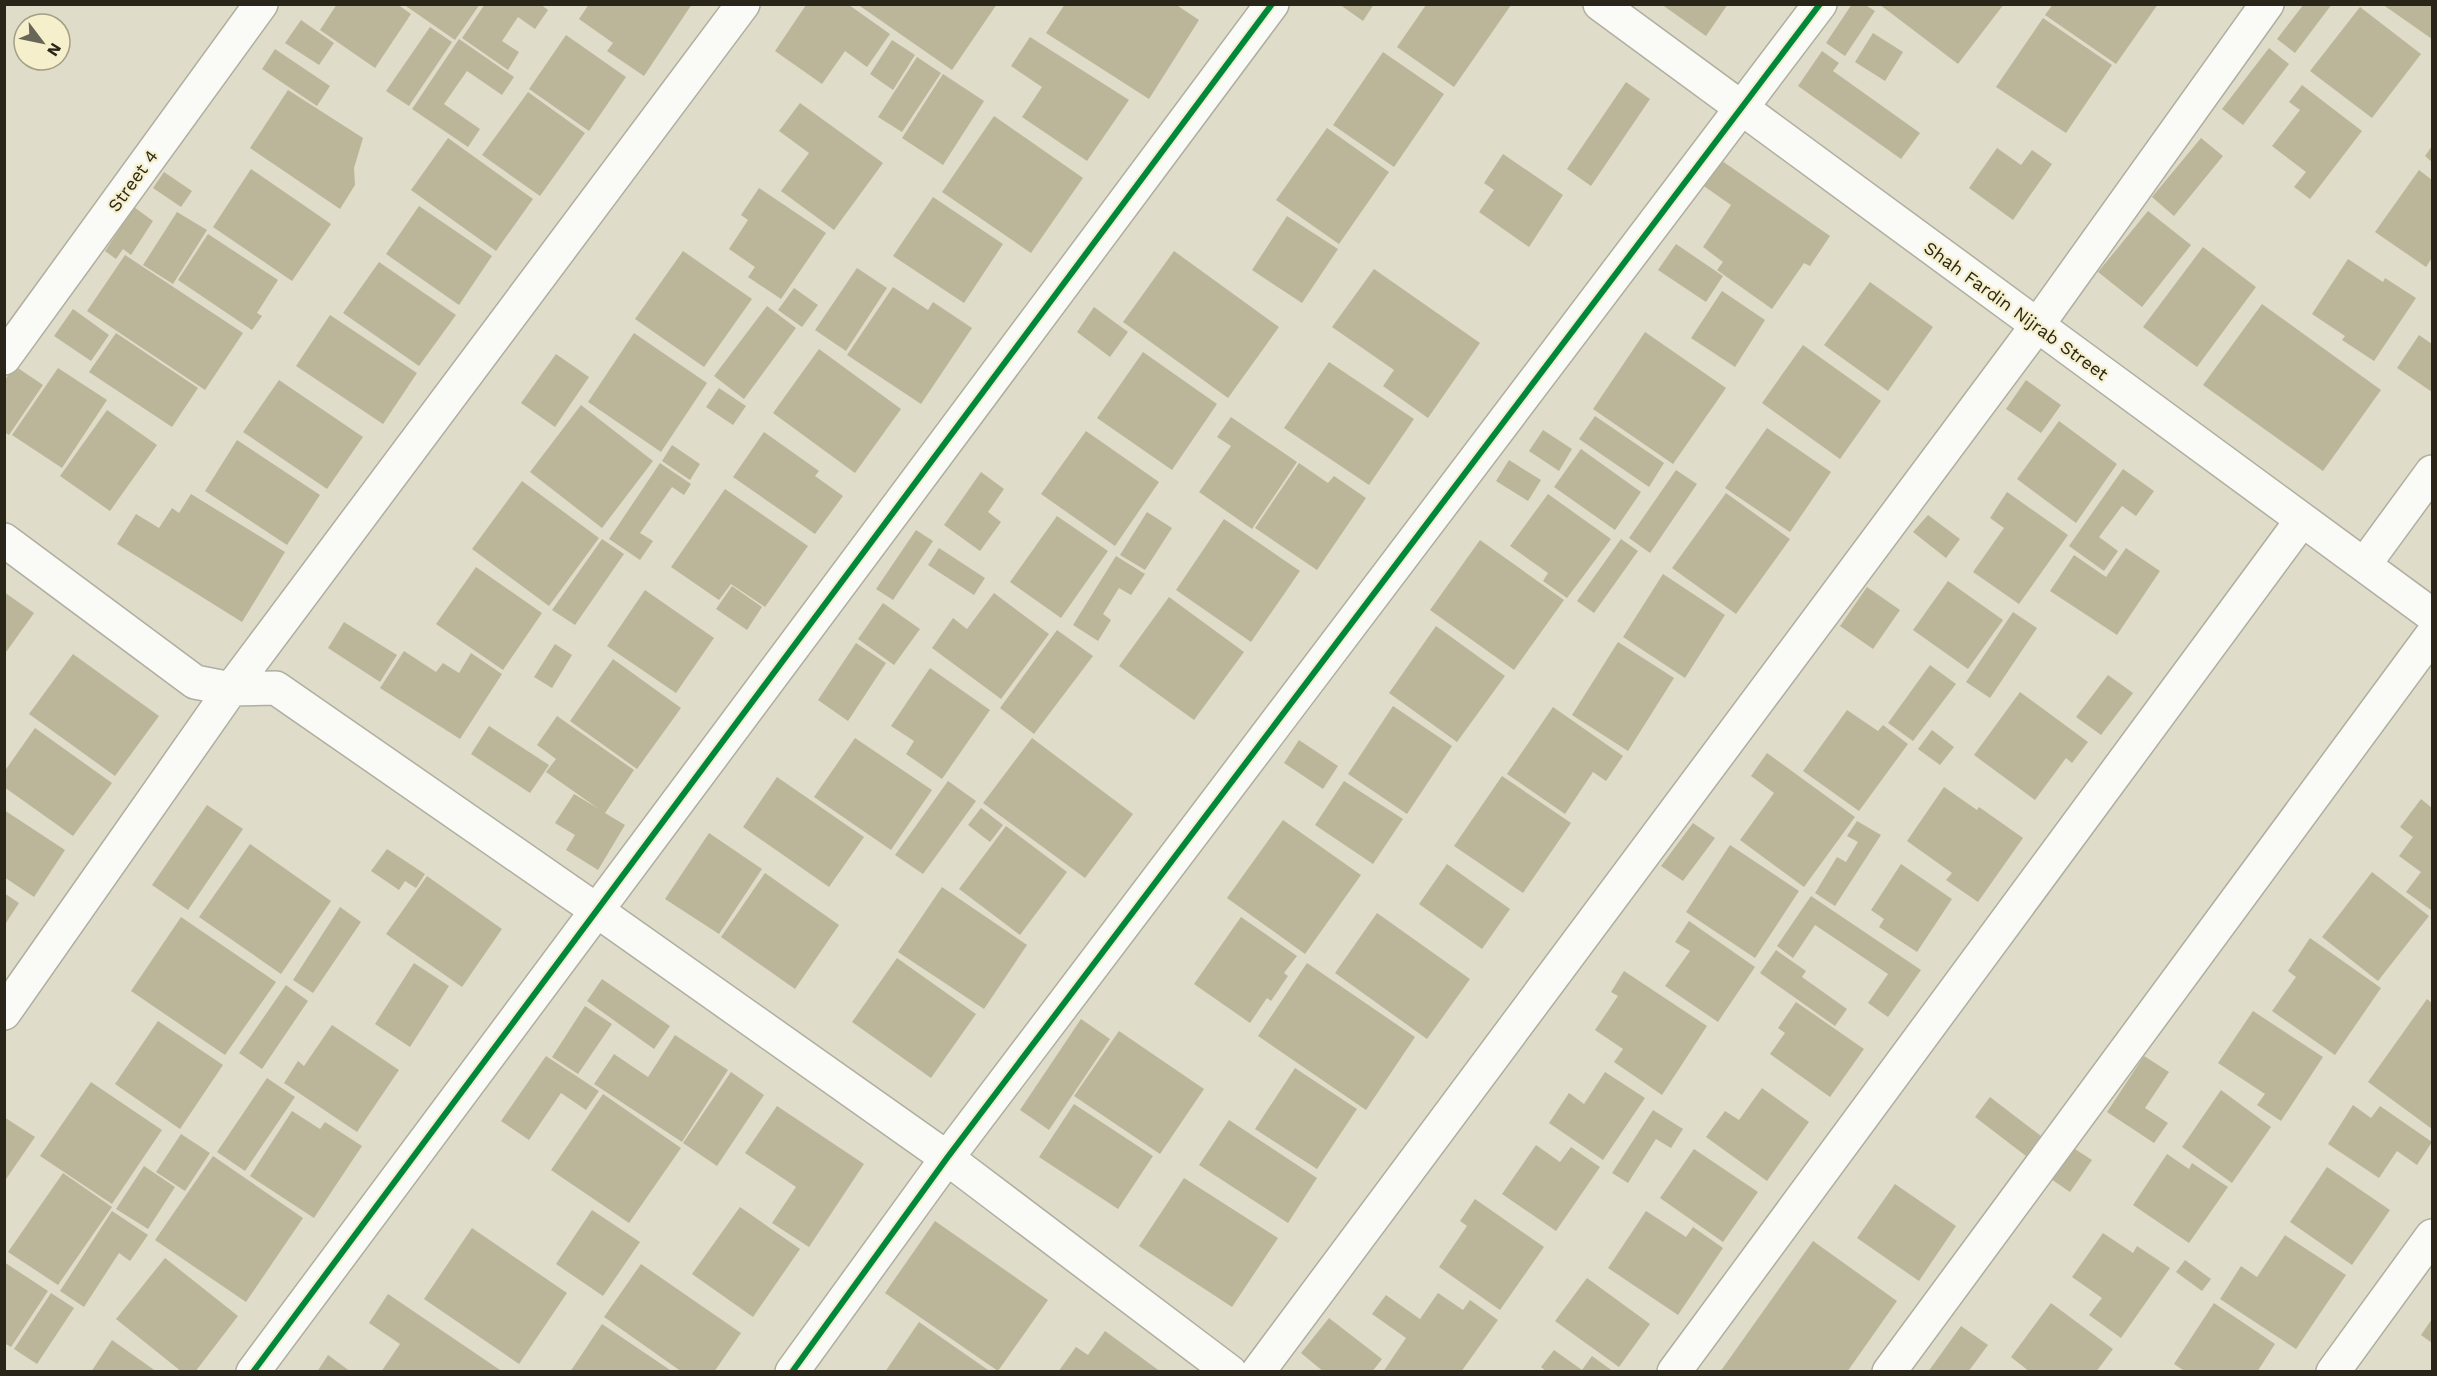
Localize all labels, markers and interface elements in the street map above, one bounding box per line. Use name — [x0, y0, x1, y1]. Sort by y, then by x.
north arrow — [12, 12, 72, 72]
text: N — [43, 40, 65, 60]
street label: Street 4 — [103, 146, 162, 216]
street label: Shah Fardin Nijrab Street — [1920, 237, 2113, 385]

